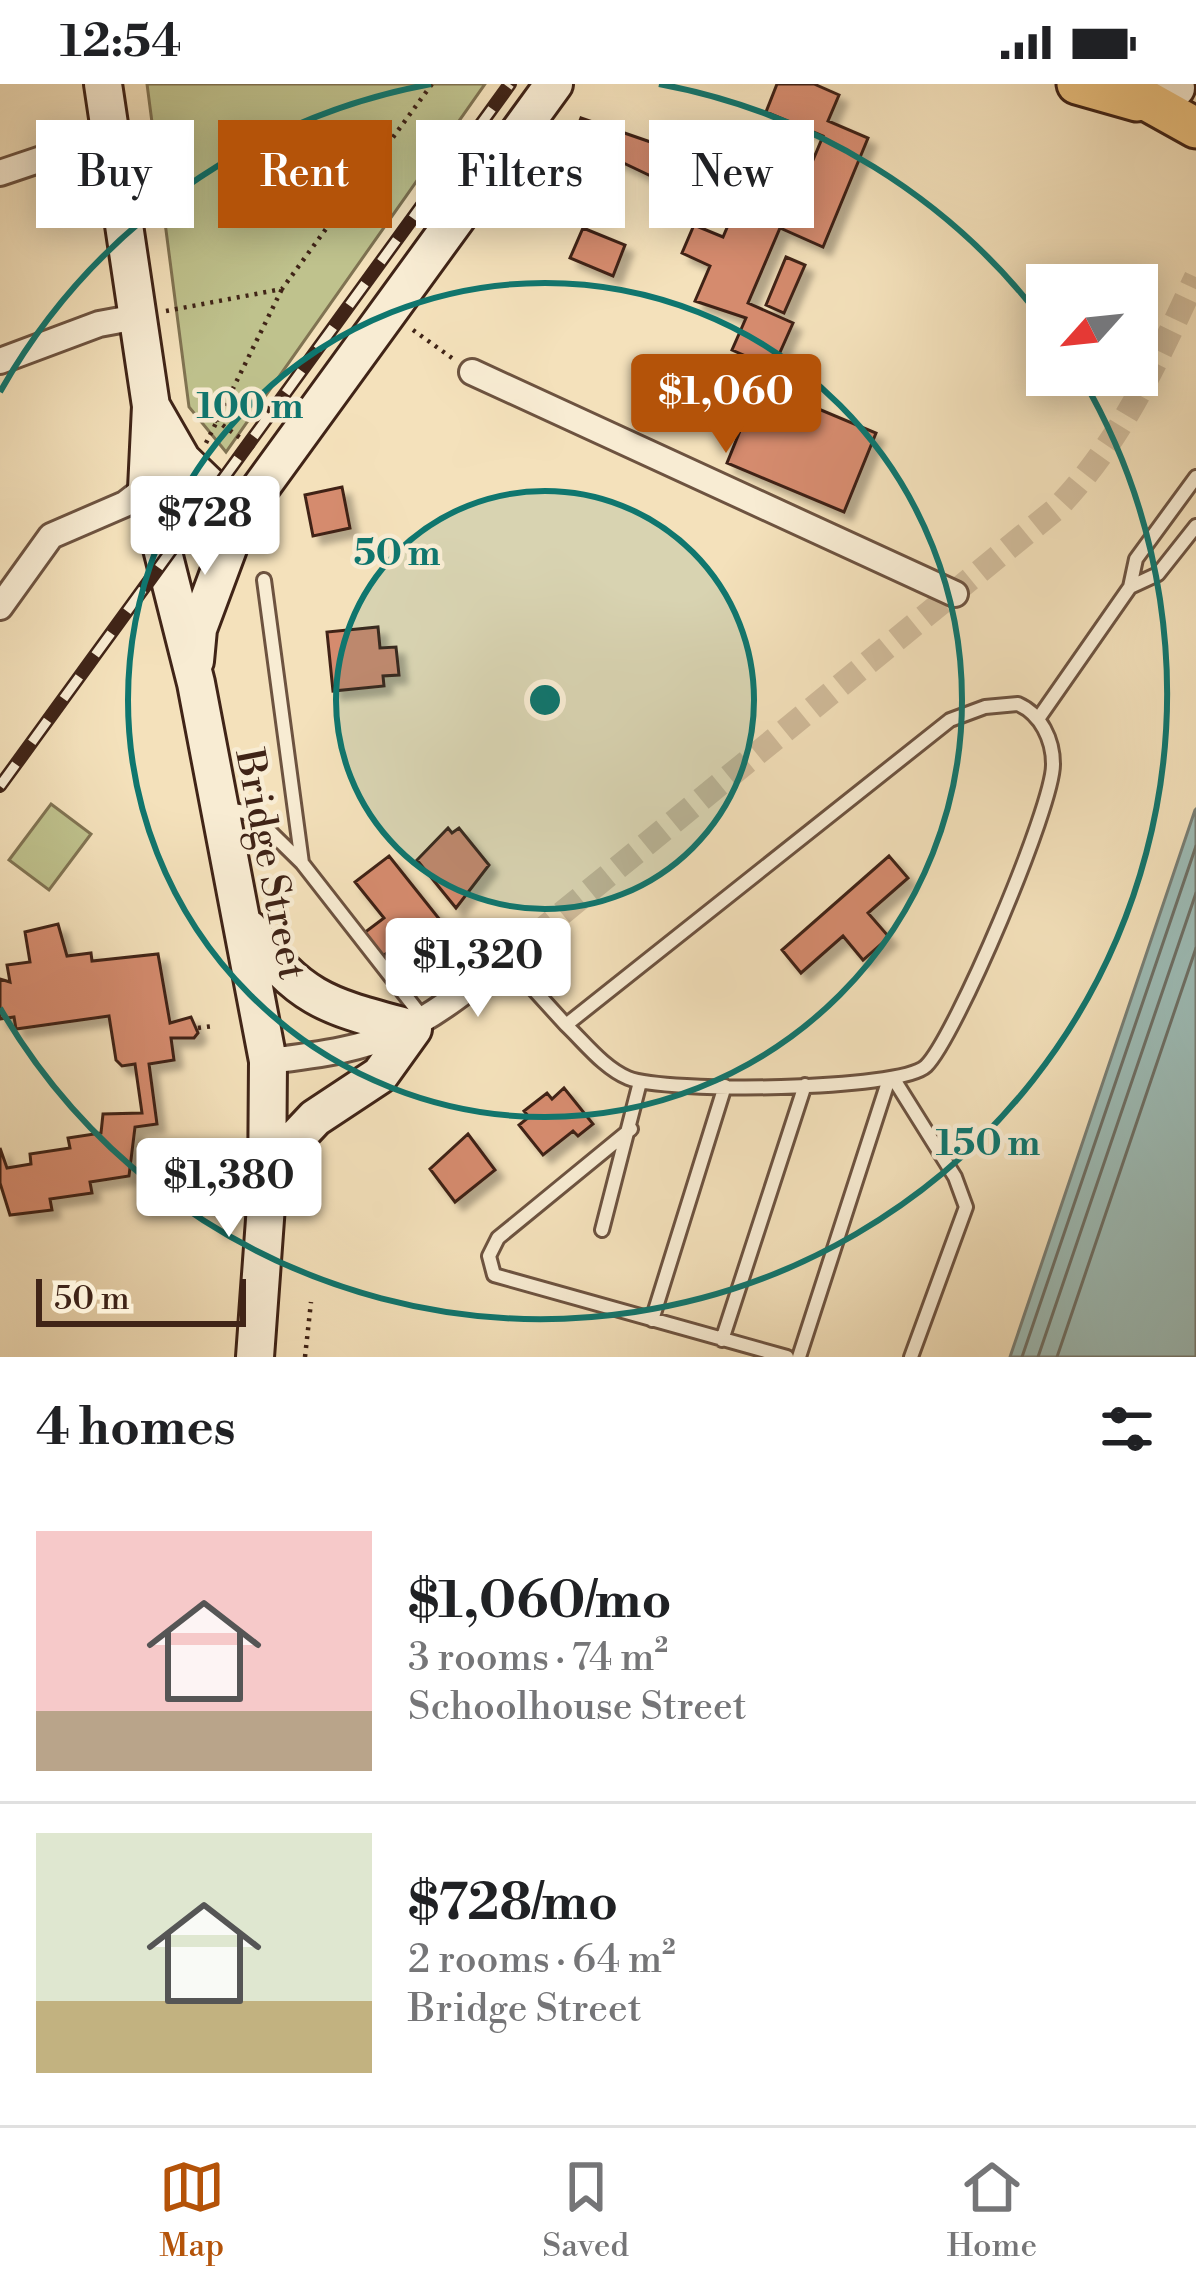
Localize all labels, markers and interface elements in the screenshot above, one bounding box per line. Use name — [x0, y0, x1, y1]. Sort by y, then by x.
text: 12:54 — [60, 14, 182, 71]
chip: Buy — [36, 120, 194, 228]
chip: Rent — [218, 120, 392, 228]
chip: Filters — [416, 120, 625, 228]
chip: New — [649, 120, 814, 228]
north arrow — [1026, 264, 1158, 396]
map controls — [1026, 264, 1158, 396]
pin: $1,060 — [628, 354, 824, 456]
text: $1,060 — [658, 368, 794, 417]
text: 100 m — [197, 385, 304, 430]
pin: $728 — [134, 476, 276, 578]
text: $728 — [158, 490, 252, 539]
text: 50 m — [353, 532, 441, 577]
centre of rings — [524, 679, 566, 721]
street label: Bridge Street — [223, 744, 316, 984]
pin: $1,320 — [380, 918, 576, 1020]
text: $1,320 — [413, 932, 543, 981]
text: 150 m — [936, 1122, 1040, 1167]
pin: $1,380 — [131, 1138, 327, 1240]
text: $1,380 — [163, 1152, 295, 1201]
scale bar — [36, 1273, 246, 1326]
text: 50 m — [54, 1279, 130, 1320]
icon: filters — [1094, 1396, 1160, 1462]
text: 4 homes — [36, 1397, 236, 1461]
text: $1,060/mo — [408, 1570, 672, 1634]
icon: home — [132, 1579, 276, 1723]
text: 3 rooms · 74 m² — [408, 1634, 668, 1683]
text: Schoolhouse Street — [408, 1683, 747, 1732]
text: $728/mo — [408, 1872, 618, 1936]
icon: home — [132, 1881, 276, 2025]
text: 2 rooms · 64 m² — [408, 1936, 676, 1985]
text: Bridge Street — [408, 1985, 641, 2034]
tab: Map — [159, 2154, 225, 2267]
tab: Saved — [542, 2154, 629, 2267]
tab: Home — [947, 2154, 1037, 2267]

